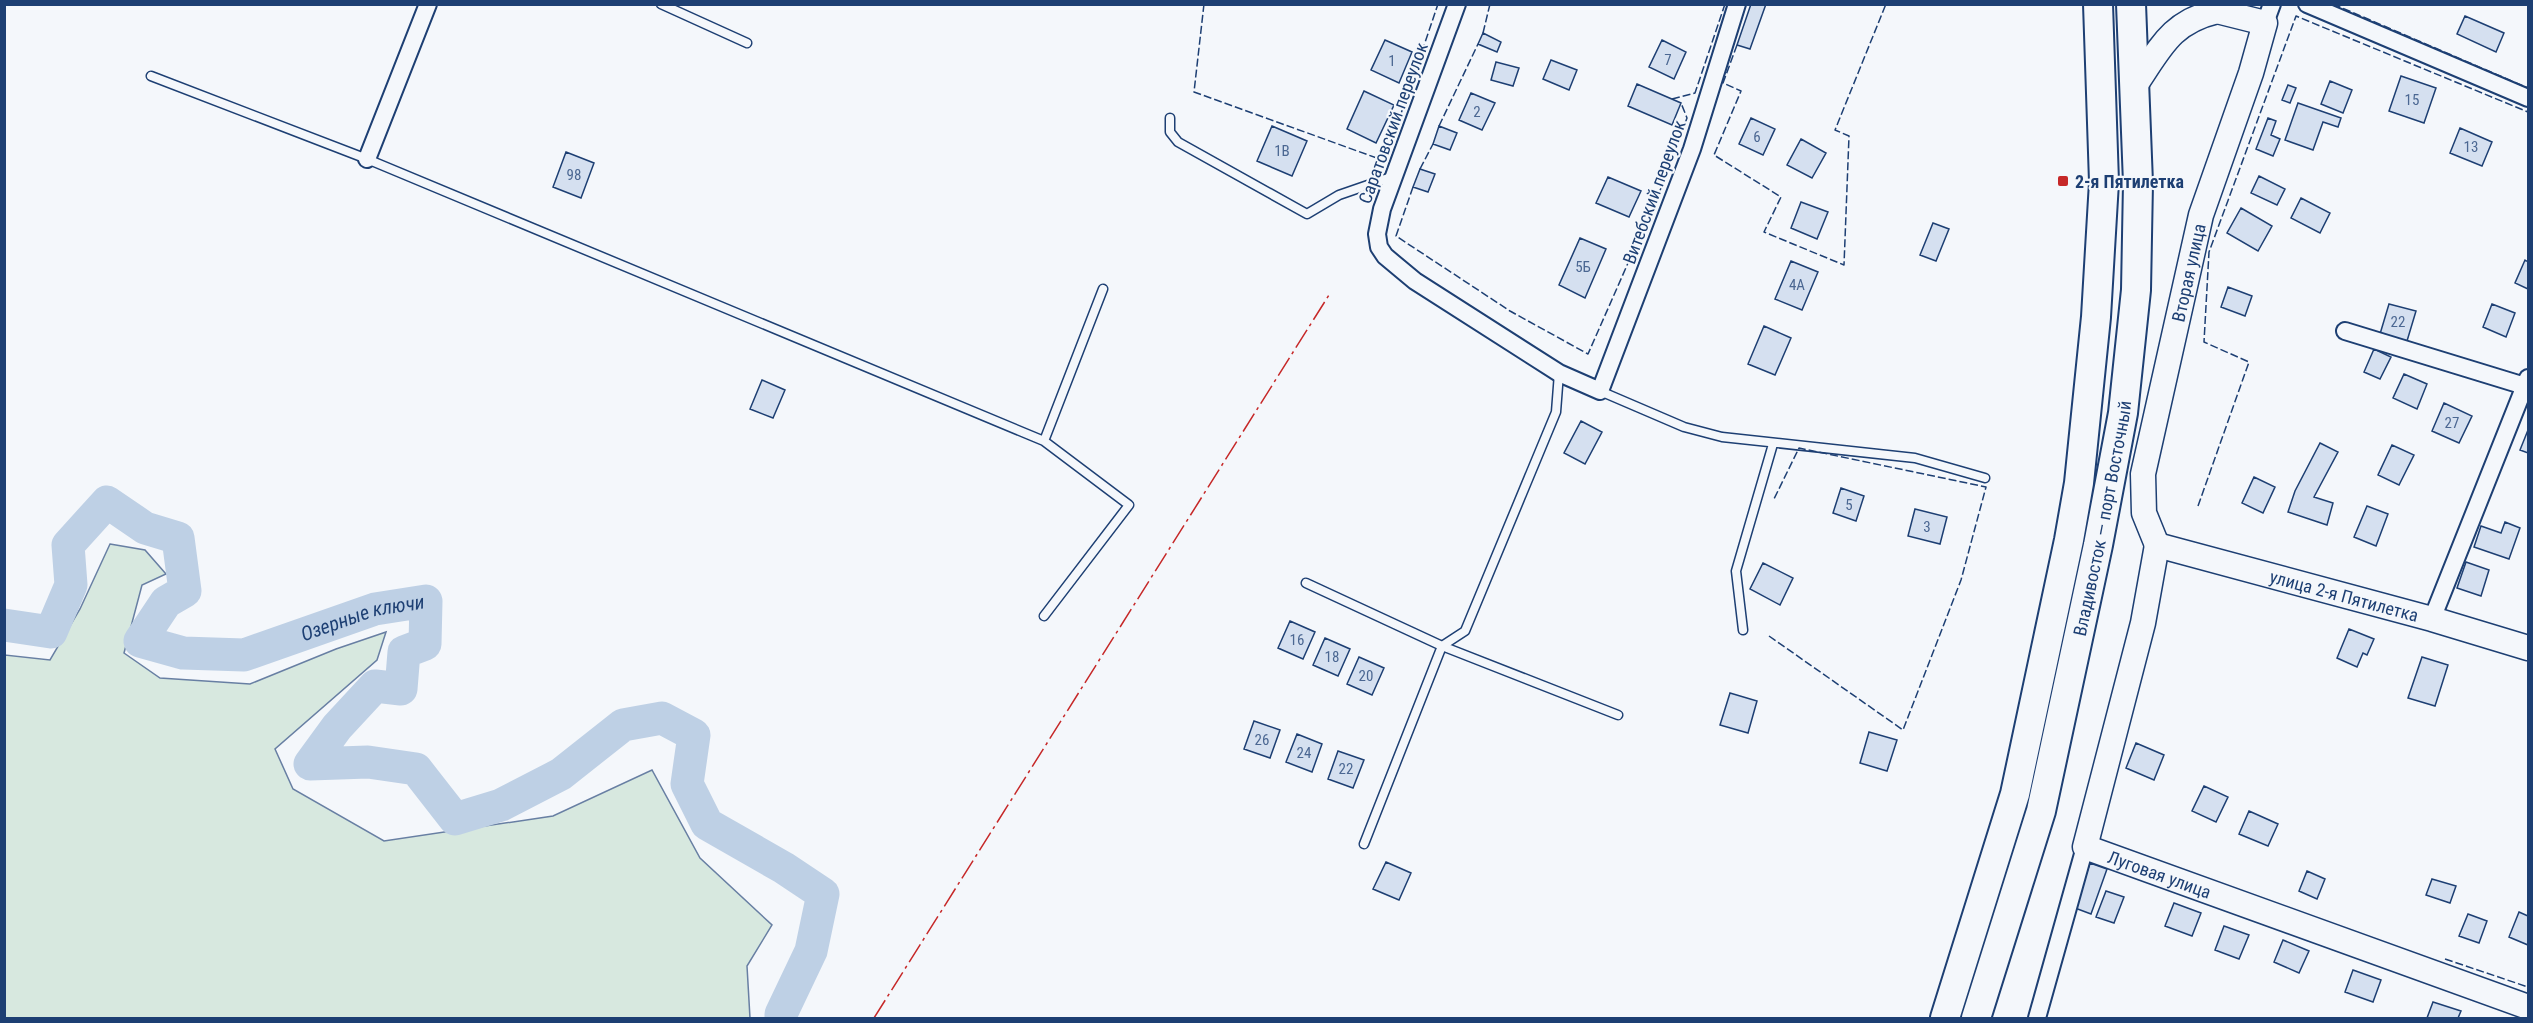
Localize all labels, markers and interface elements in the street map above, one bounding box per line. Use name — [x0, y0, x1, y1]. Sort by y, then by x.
street label: Саратовский переулок — [1354, 39, 1432, 206]
house number: 7 — [1664, 51, 1672, 69]
house number: 1 — [1388, 52, 1396, 70]
house number: 15 — [2405, 91, 2419, 109]
house number: 2 — [1473, 103, 1481, 121]
street label: Витебский переулок — [1618, 117, 1690, 267]
house number: 6 — [1753, 128, 1761, 146]
house number: 13 — [2464, 138, 2478, 156]
house number: 1В — [1274, 142, 1290, 160]
house number: 98 — [567, 166, 581, 184]
place label: 2-я Пятилетка — [2075, 171, 2184, 192]
marker: 2-я Пятилетка — [2056, 174, 2070, 188]
street label: Вторая улица — [2167, 221, 2209, 324]
house number: 5Б — [1575, 258, 1591, 276]
house number: 4А — [1789, 276, 1805, 294]
house number: 22 — [2391, 313, 2405, 331]
street label: Владивосток — порт Восточный — [2068, 400, 2135, 638]
house number: 27 — [2445, 414, 2459, 432]
house number: 5 — [1845, 496, 1853, 514]
house number: 3 — [1923, 518, 1931, 536]
street label: улица 2-я Пятилетка — [2268, 565, 2421, 625]
water label: Озерные ключи — [297, 589, 426, 646]
house number: 16 — [1290, 631, 1304, 649]
house number: 18 — [1325, 648, 1339, 666]
house number: 20 — [1359, 667, 1373, 685]
house number: 26 — [1255, 731, 1269, 749]
house number: 24 — [1297, 744, 1311, 762]
house number: 22 — [1339, 760, 1353, 778]
street label: Луговая улица — [2105, 846, 2214, 902]

